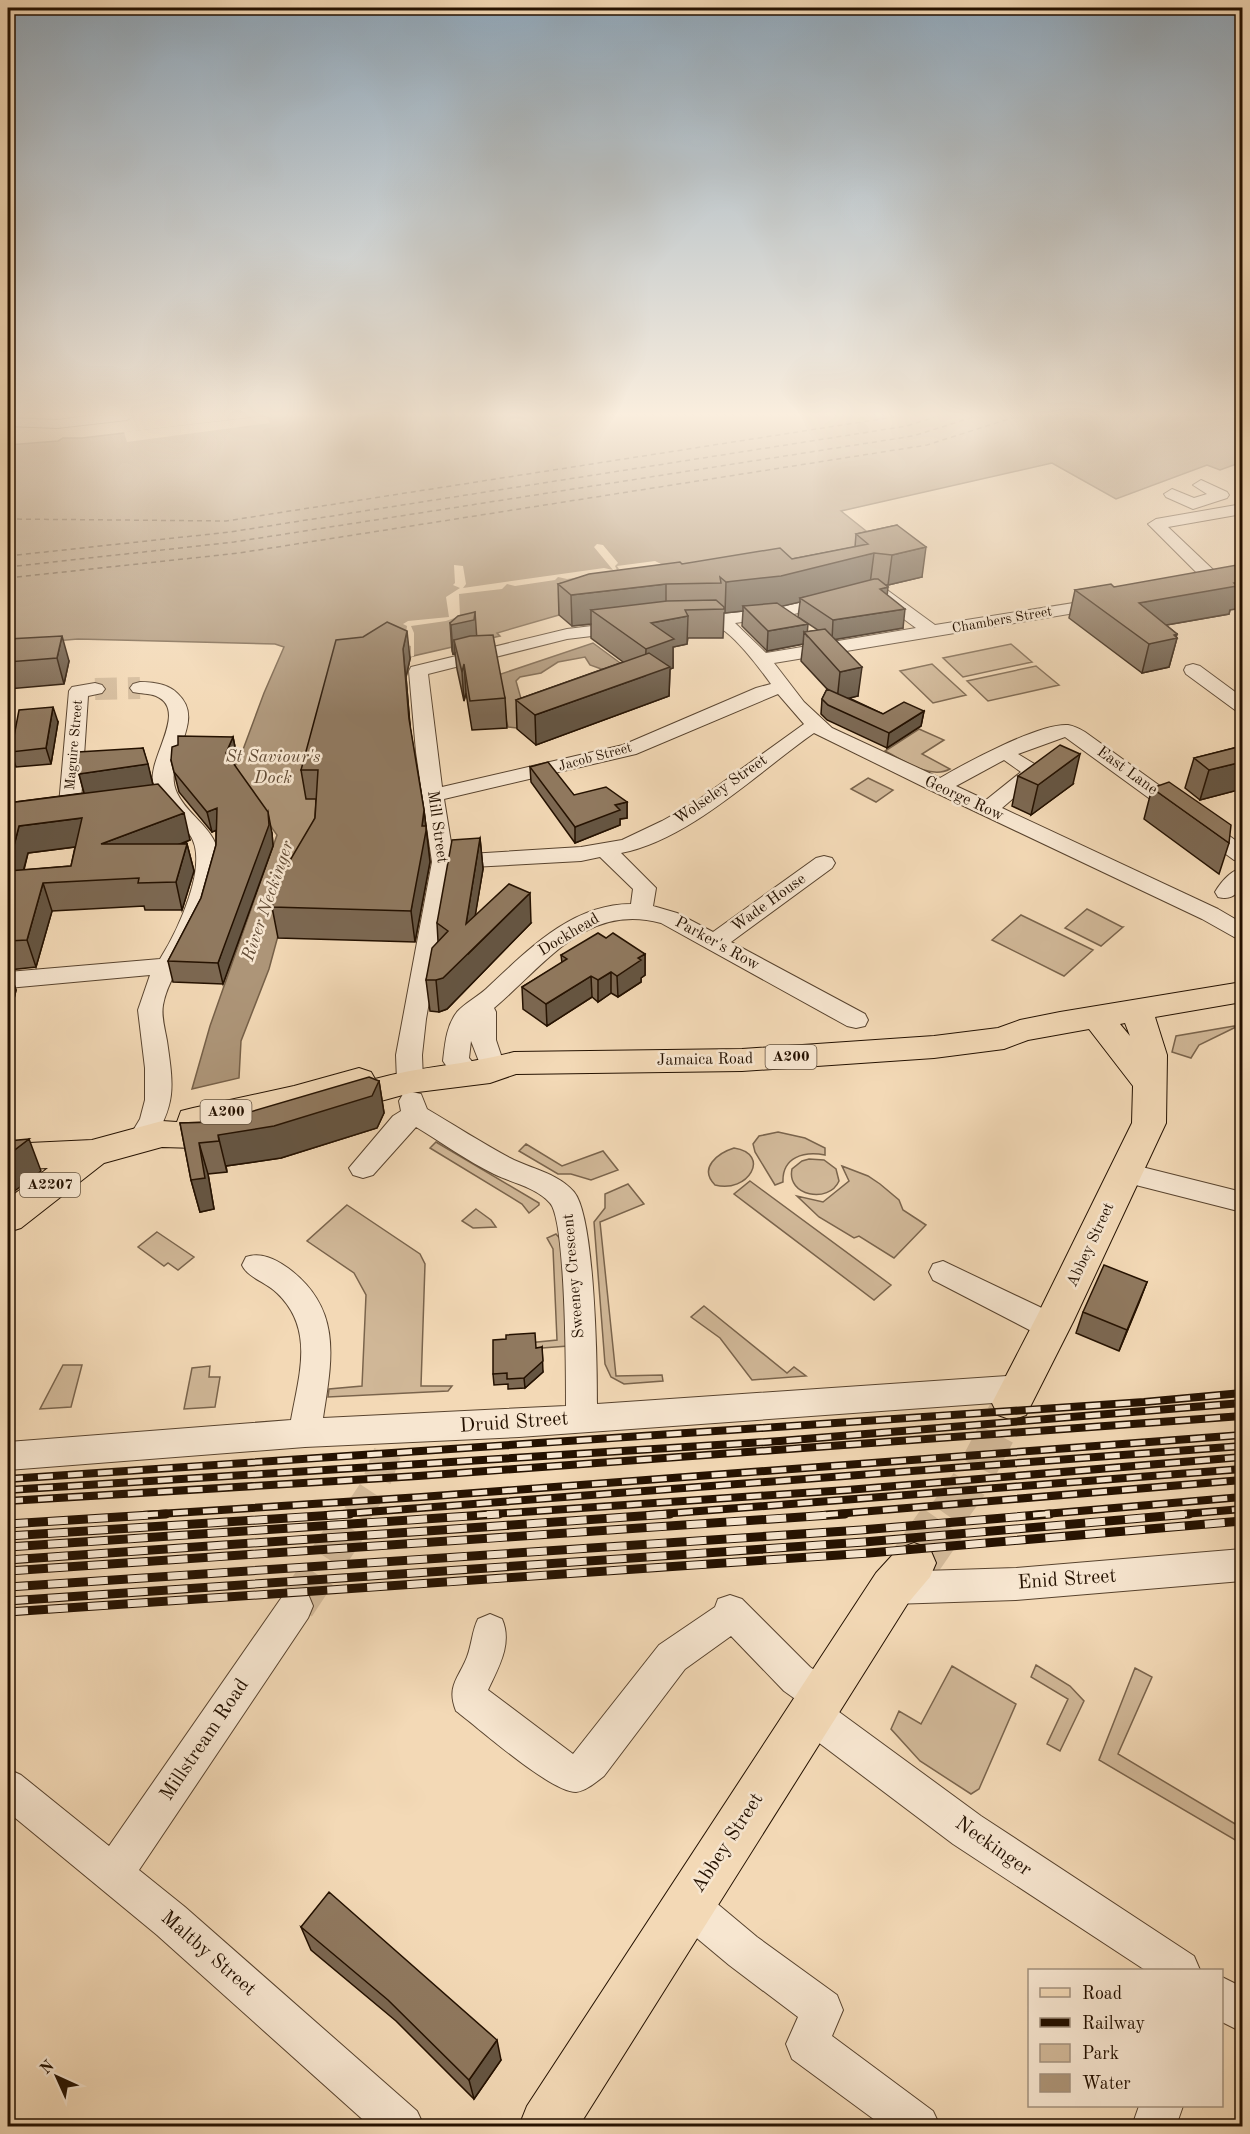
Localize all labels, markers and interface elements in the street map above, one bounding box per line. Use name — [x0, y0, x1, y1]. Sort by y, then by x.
street label: Chambers Street — [951, 604, 1053, 636]
street label: Maguire Street — [63, 699, 85, 791]
street label: Jacob Street — [557, 740, 633, 774]
street label: East Lane — [1094, 744, 1160, 798]
water label: St Saviour's Dock — [225, 748, 321, 787]
street label: Wolseley Street — [672, 752, 771, 828]
street label: George Row — [922, 774, 1007, 825]
street label: Mill Street — [424, 790, 450, 865]
water label: River Neckinger — [239, 837, 297, 964]
street label: Wade House — [729, 871, 809, 935]
street label: Dockhead — [536, 911, 602, 959]
street label: Parker's Row — [672, 914, 762, 974]
road number: A200 — [766, 1045, 816, 1069]
street label: Jamaica Road — [657, 1051, 753, 1069]
road number: A200 — [200, 1100, 252, 1124]
road number: A2207 — [20, 1173, 80, 1197]
street label: Abbey Street — [1064, 1200, 1118, 1290]
street label: Sweeney Crescent — [561, 1212, 587, 1339]
street label: Druid Street — [459, 1409, 569, 1437]
street label: Enid Street — [1017, 1567, 1117, 1593]
street label: Millstream Road — [157, 1676, 253, 1804]
street label: Abbey Street — [689, 1790, 767, 1896]
street label: Neckinger — [951, 1814, 1035, 1880]
street label: Maltby Street — [157, 1908, 259, 2000]
legend — [1028, 1969, 1223, 2107]
text: Road — [1082, 1985, 1122, 2003]
text: Railway — [1082, 2015, 1145, 2033]
text: Park — [1082, 2045, 1119, 2063]
north arrow — [27, 2047, 87, 2107]
text: N — [38, 2057, 58, 2078]
text: Water — [1082, 2075, 1131, 2093]

